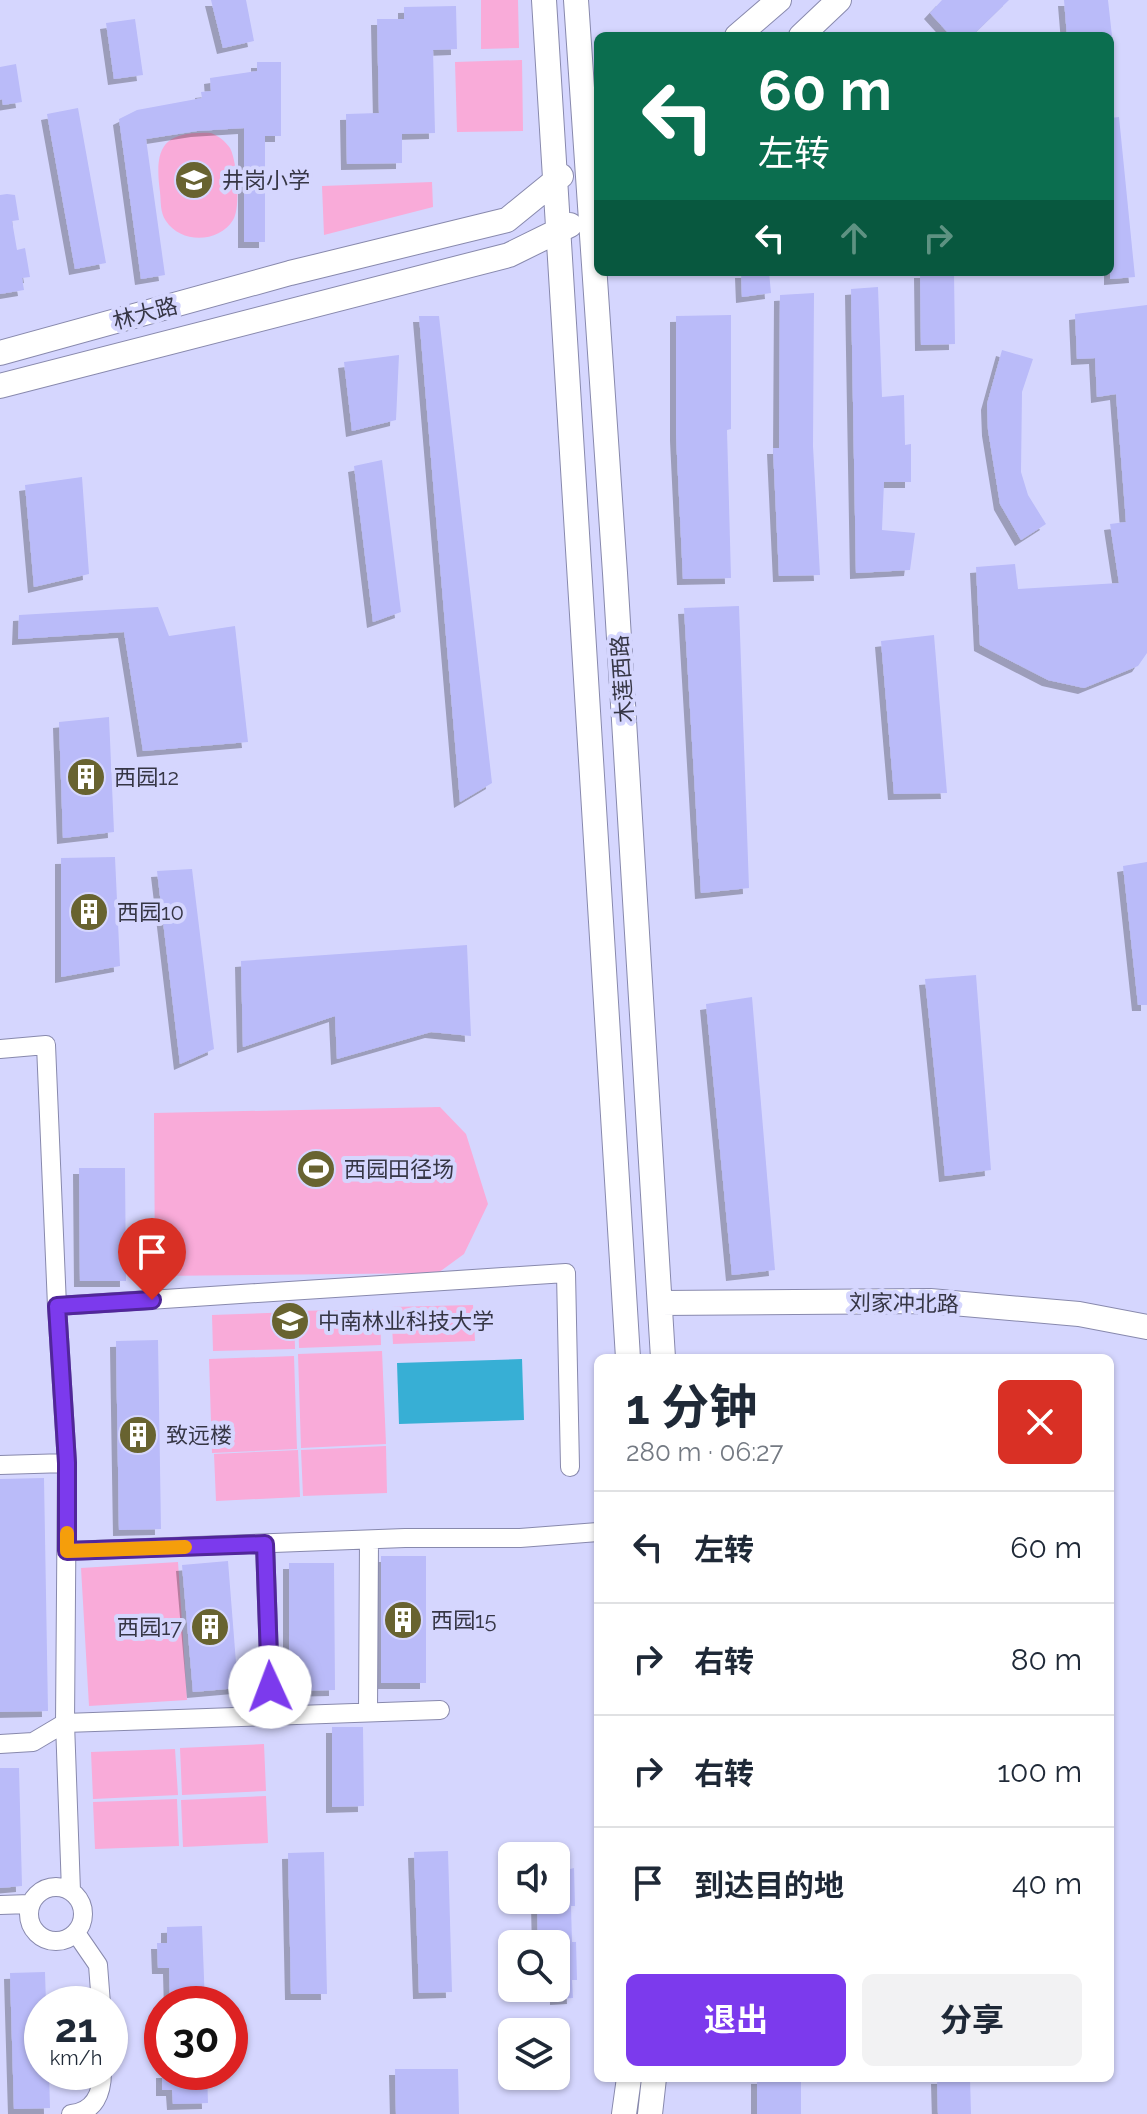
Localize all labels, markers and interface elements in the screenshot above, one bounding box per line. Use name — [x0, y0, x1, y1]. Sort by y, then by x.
text: 60 m — [758, 57, 892, 123]
icon: left — [626, 64, 730, 168]
text: 左转 — [758, 132, 830, 174]
school or university icon: 井岗小学 — [173, 159, 215, 201]
place label: 井岗小学 — [222, 167, 310, 193]
icon: left — [748, 216, 792, 260]
icon: ahead — [832, 216, 876, 260]
icon: right — [916, 216, 960, 260]
street label: 林大路 — [110, 292, 180, 334]
street label: 木莲西路 — [606, 634, 638, 724]
building icon: 西园12 — [65, 756, 107, 798]
place label: 西园12 — [114, 764, 179, 790]
building icon: 西园10 — [68, 891, 110, 933]
place label: 西园10 — [117, 899, 184, 925]
sports icon: 西园田径场 — [295, 1148, 337, 1190]
place label: 西园田径场 — [344, 1156, 454, 1182]
pin — [118, 1218, 186, 1300]
icon: arrive — [130, 1230, 174, 1274]
street label: 刘家冲北路 — [849, 1289, 959, 1317]
school or university icon: 中南林业科技大学 — [269, 1300, 311, 1342]
place label: 中南林业科技大学 — [318, 1308, 494, 1334]
text: 1 分钟 — [626, 1379, 757, 1435]
button: close — [998, 1380, 1082, 1464]
building icon: 致远楼 — [117, 1414, 159, 1456]
place label: 致远楼 — [166, 1422, 232, 1448]
text: 280 m · 06:27 — [626, 1437, 784, 1467]
icon: left — [626, 1525, 670, 1569]
text: 60 m — [1010, 1530, 1082, 1565]
text: 左转 — [694, 1532, 754, 1567]
building icon: 西园15 — [382, 1599, 424, 1641]
building icon: 西园17 — [189, 1606, 231, 1648]
place label: 西园15 — [431, 1607, 496, 1633]
place label: 西园17 — [117, 1614, 182, 1640]
icon: right — [626, 1637, 670, 1681]
text: 80 m — [1011, 1642, 1082, 1677]
text: 右转 — [694, 1644, 754, 1679]
position arrow — [228, 1645, 312, 1729]
icon: right — [626, 1749, 670, 1793]
text: 100 m — [997, 1754, 1082, 1789]
text: 右转 — [694, 1756, 754, 1791]
map controls — [498, 1842, 570, 2090]
button: sound — [498, 1842, 570, 1914]
icon: arrive — [626, 1861, 670, 1905]
text: 40 m — [1012, 1866, 1082, 1901]
text: 到达目的地 — [694, 1868, 844, 1903]
button: search — [498, 1930, 570, 2002]
button: 退出 — [626, 1974, 846, 2066]
button: 分享 — [862, 1974, 1082, 2066]
speed limit sign: 30 — [144, 1986, 248, 2090]
text: 21 — [55, 2004, 97, 2051]
button: layers — [498, 2018, 570, 2090]
text: km/h — [50, 2046, 102, 2070]

